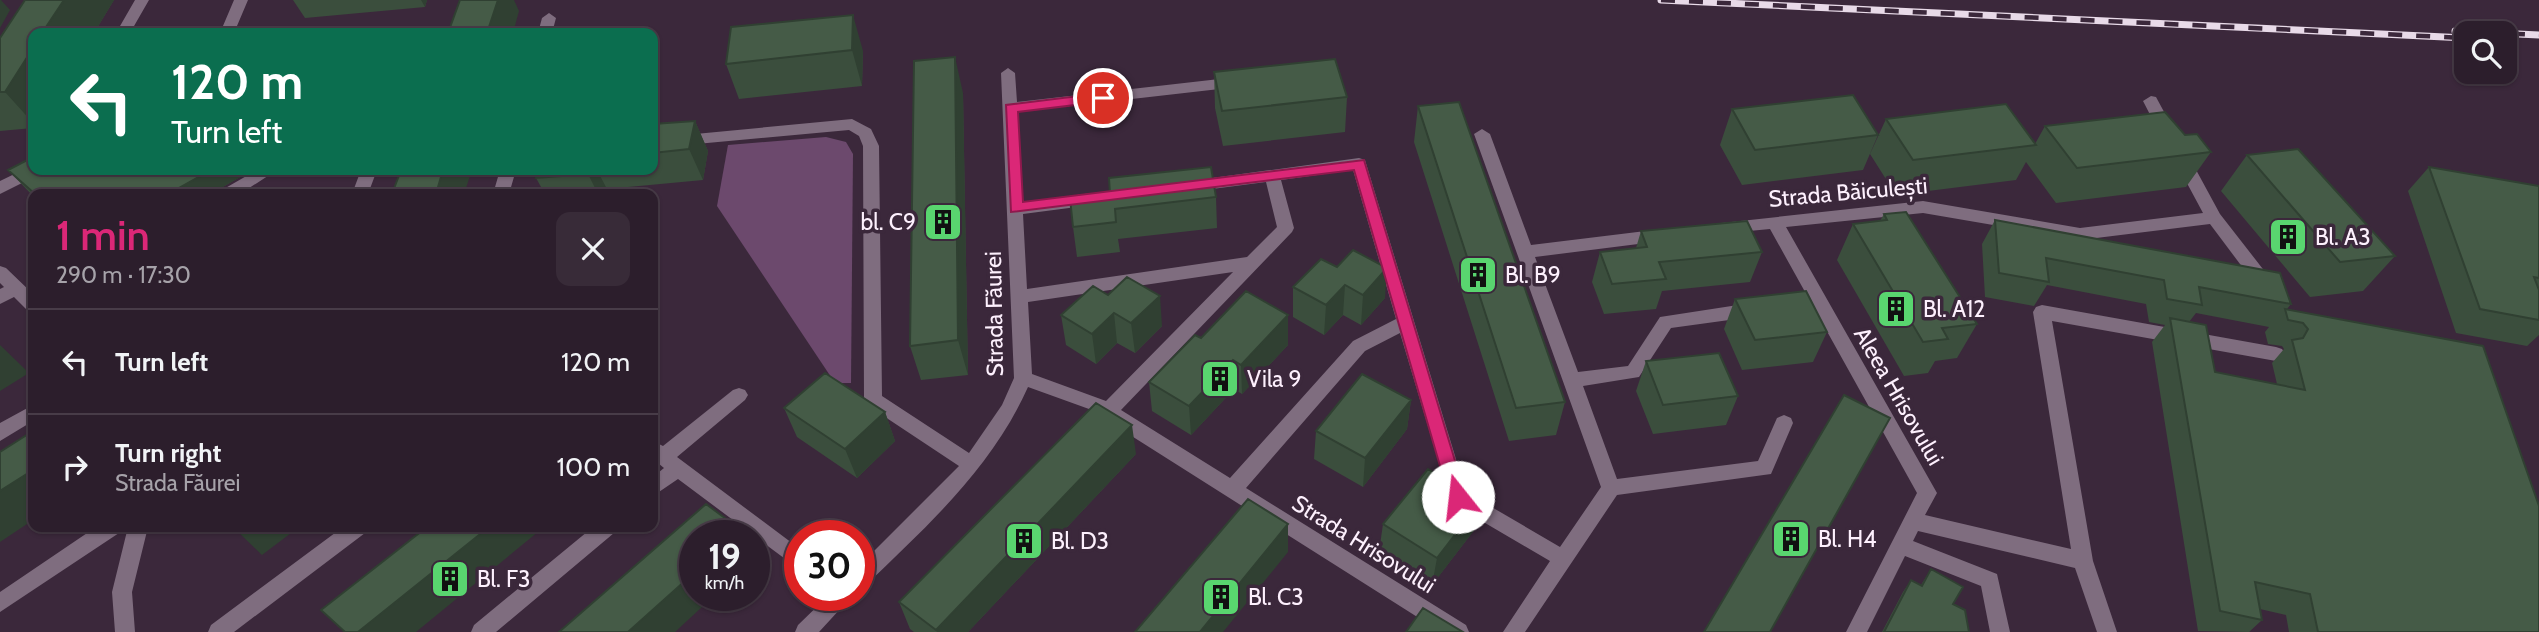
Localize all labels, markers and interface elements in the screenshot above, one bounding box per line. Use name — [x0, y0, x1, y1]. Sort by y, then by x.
map controls — [2454, 21, 2517, 84]
button: search — [2454, 21, 2517, 84]
text: 120 m — [171, 52, 303, 111]
icon: left — [56, 56, 147, 147]
pin — [1073, 68, 1133, 128]
icon: arrive — [1084, 79, 1122, 117]
text: Turn left — [171, 112, 282, 151]
street label: Strada Băiculești — [1767, 171, 1929, 214]
building icon: bl. C9 — [922, 201, 964, 243]
place label: bl. C9 — [861, 208, 916, 236]
text: 1 min — [56, 209, 150, 261]
button: close — [556, 212, 630, 286]
building icon: Bl. A3 — [2267, 216, 2309, 258]
place label: Bl. A3 — [2315, 223, 2371, 251]
street label: Strada Făurei — [979, 251, 1009, 377]
building icon: Bl. B9 — [1457, 254, 1499, 296]
text: 290 m · 17:30 — [56, 261, 191, 289]
place label: Bl. B9 — [1505, 261, 1561, 289]
building icon: Bl. A12 — [1875, 288, 1917, 330]
place label: Bl. A12 — [1923, 295, 1985, 323]
street label: Aleea Hrisovului — [1848, 322, 1950, 470]
icon: left — [56, 343, 94, 381]
text: Turn left — [115, 346, 208, 378]
text: 120 m — [561, 346, 630, 378]
building icon: Vila 9 — [1199, 358, 1241, 400]
place label: Vila 9 — [1247, 365, 1302, 393]
text: Turn right — [115, 437, 221, 469]
icon: right — [56, 448, 94, 486]
text: 100 m — [557, 451, 630, 483]
position arrow — [1421, 460, 1495, 534]
text: Strada Făurei — [115, 469, 240, 497]
street label: Strada Hrisovului — [1287, 489, 1441, 599]
building icon: Bl. H4 — [1770, 518, 1812, 560]
speed limit sign: 30 — [784, 520, 875, 611]
building icon: Bl. D3 — [1003, 520, 1045, 562]
place label: Bl. H4 — [1818, 525, 1877, 553]
place label: Bl. D3 — [1051, 527, 1109, 555]
text: 19 — [708, 535, 741, 578]
building icon: Bl. F3 — [429, 558, 471, 600]
place label: Bl. F3 — [477, 565, 530, 593]
text: km/h — [705, 572, 744, 594]
building icon: Bl. C3 — [1200, 576, 1242, 618]
place label: Bl. C3 — [1248, 583, 1304, 611]

